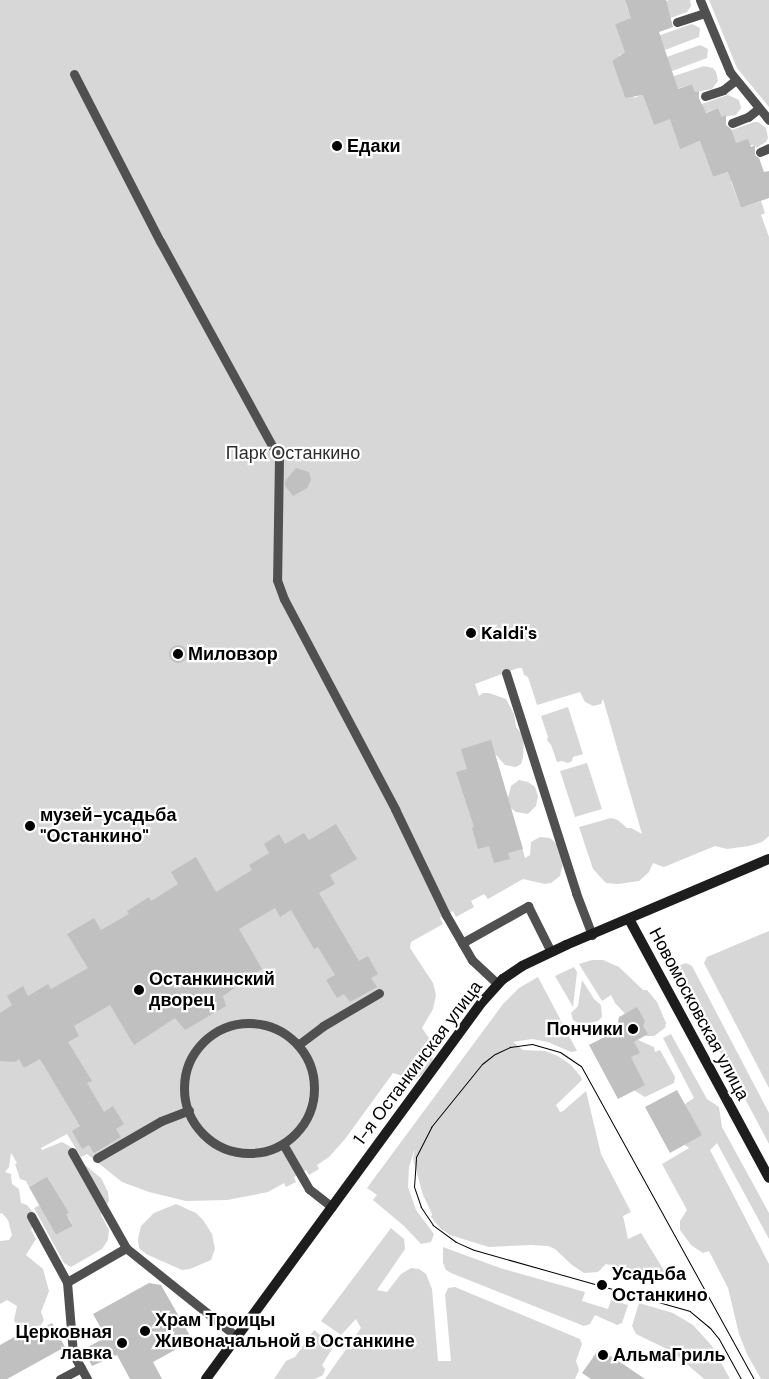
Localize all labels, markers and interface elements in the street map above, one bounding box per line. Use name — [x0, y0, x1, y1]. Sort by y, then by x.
place label: Едаки — [347, 135, 401, 157]
marker: Едаки — [331, 140, 343, 152]
park label: Парк Останкино — [226, 442, 360, 464]
place label: Kaldi's — [481, 622, 537, 644]
marker: Kaldi's — [465, 627, 477, 639]
place label: Миловзор — [188, 643, 278, 665]
marker: Миловзор — [172, 648, 184, 660]
place label: музей-усадьба "Останкино" — [40, 805, 176, 848]
marker: музей-усадьба "Останкино" — [24, 820, 36, 832]
street label: Новомосковская улица — [644, 924, 754, 1104]
place label: Останкинский дворец — [149, 969, 275, 1012]
street label: 1-я Останкинская улица — [349, 977, 487, 1149]
marker: Останкинский дворец — [133, 984, 145, 996]
place label: Пончики — [547, 1018, 623, 1040]
marker: Пончики — [627, 1023, 639, 1035]
place label: Усадьба Останкино — [612, 1264, 708, 1306]
marker: Усадьба Останкино — [596, 1279, 608, 1291]
place label: Храм Троицы Живоначальной в Останкине — [155, 1310, 415, 1352]
place label: Церковная лавка — [15, 1322, 112, 1365]
marker: Храм Троицы Живоначальной в Останкине — [139, 1325, 151, 1337]
marker: Церковная лавка — [116, 1337, 128, 1349]
place label: АльмаГриль — [613, 1344, 726, 1366]
marker: АльмаГриль — [597, 1349, 609, 1361]

